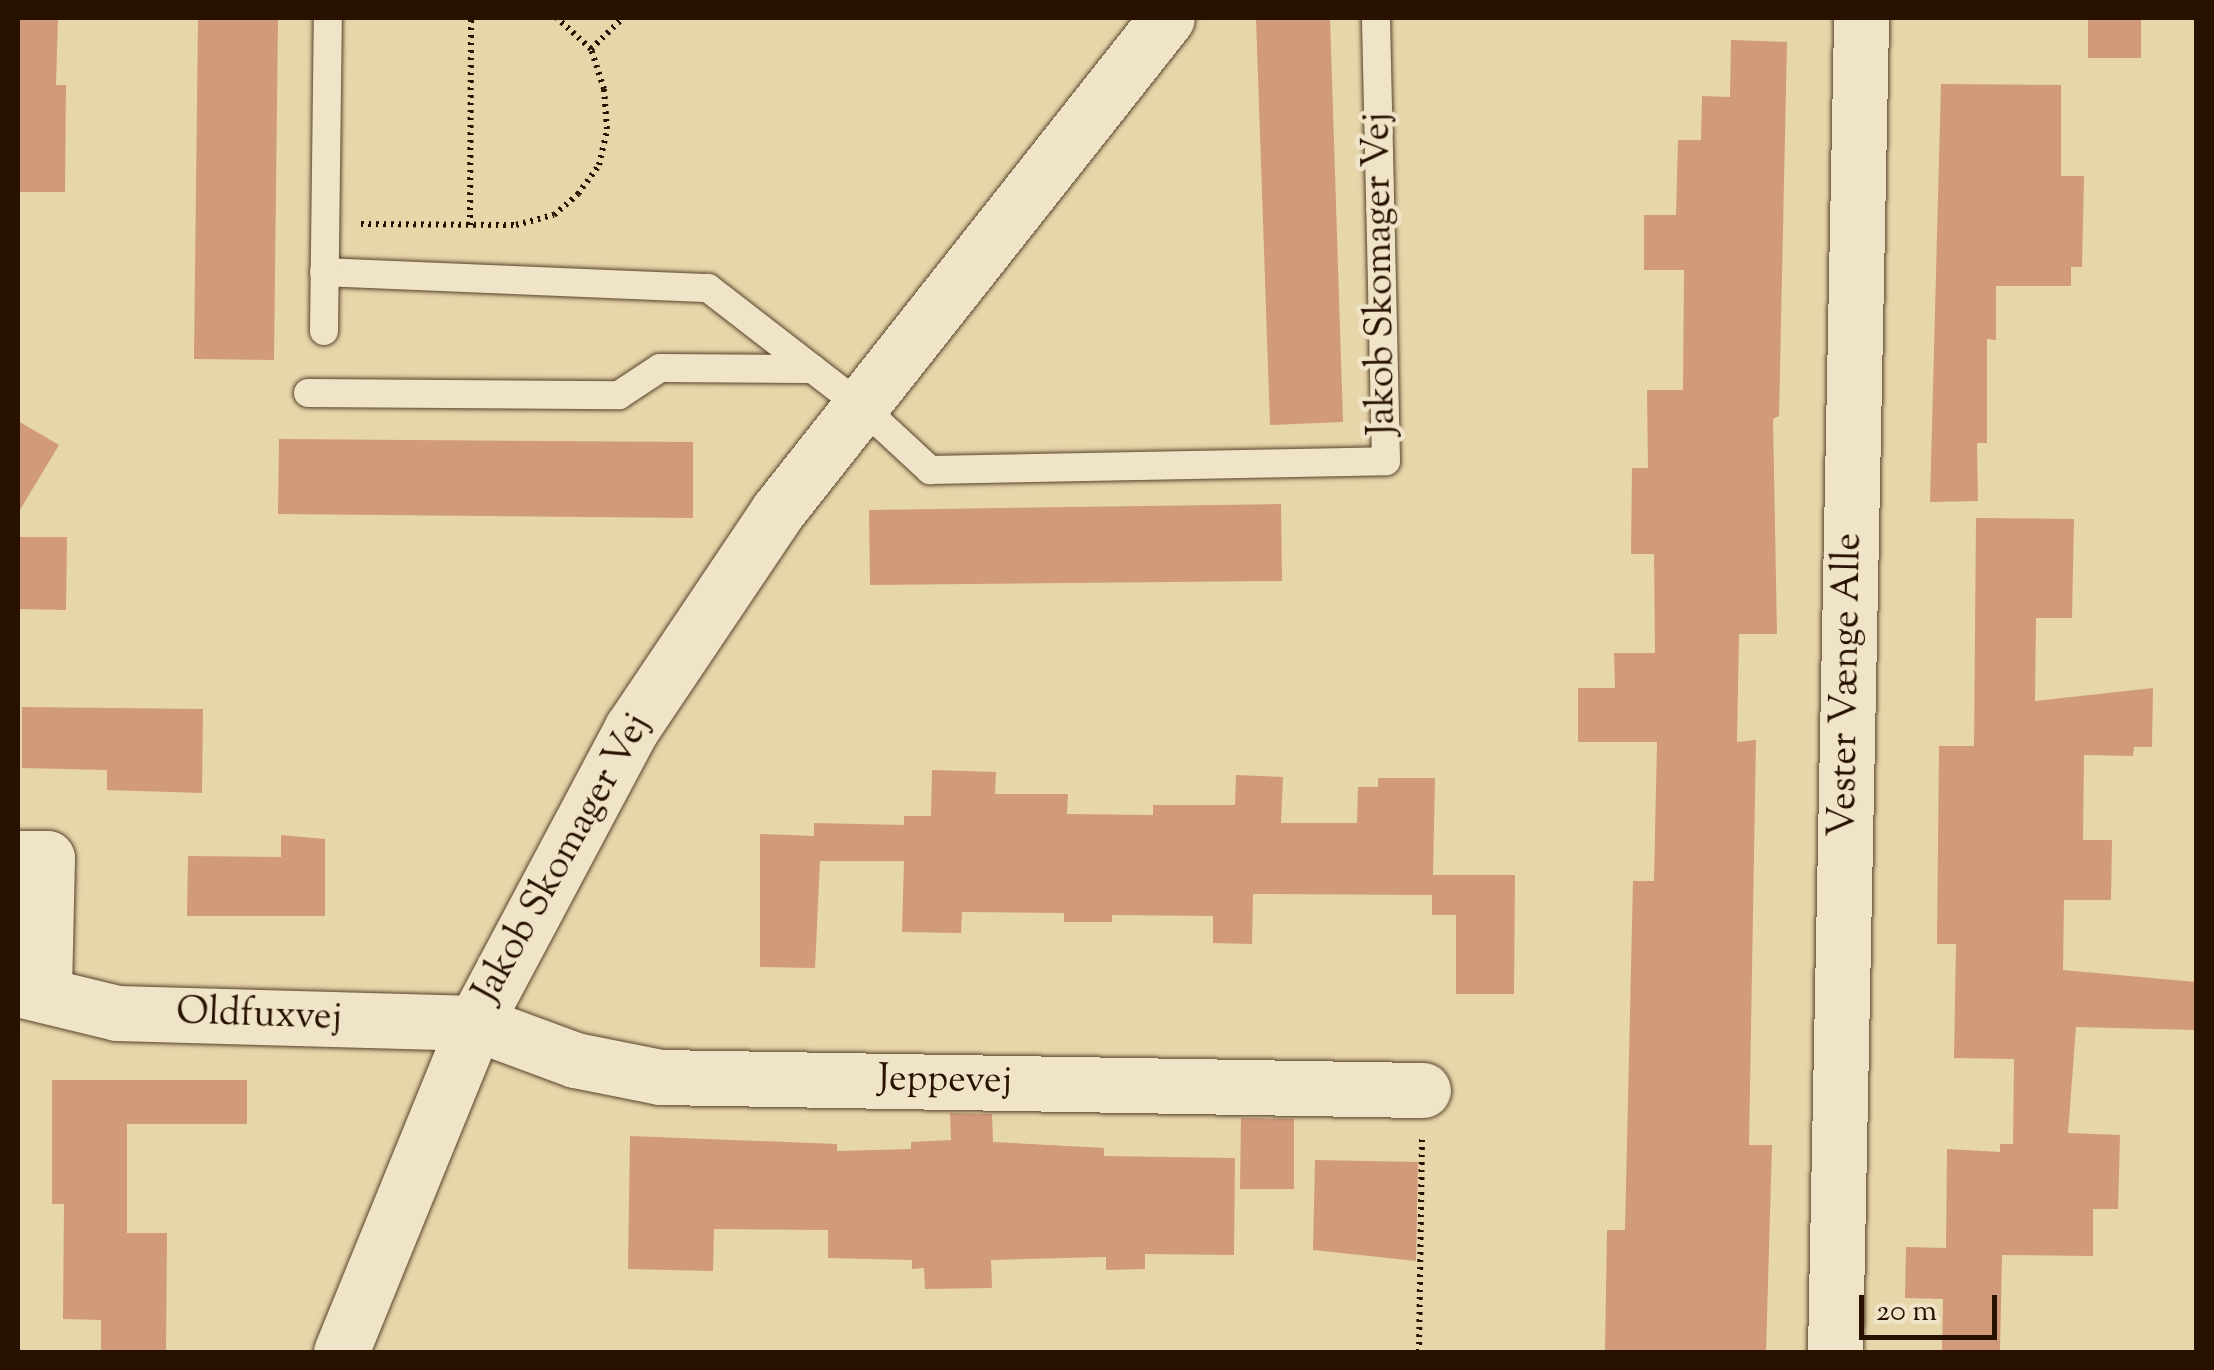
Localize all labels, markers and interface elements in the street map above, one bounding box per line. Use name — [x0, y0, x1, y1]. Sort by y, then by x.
street label: Jakob Skomager Vej — [1356, 112, 1408, 436]
street label: Vester Vænge Alle — [1823, 533, 1873, 837]
street label: Jakob Skomager Vej — [466, 707, 662, 1011]
street label: Oldfuxvej — [175, 991, 343, 1043]
street label: Jeppevej — [878, 1058, 1012, 1106]
scale bar — [1864, 1275, 2002, 1337]
text: 20 m — [1876, 1291, 1937, 1334]

